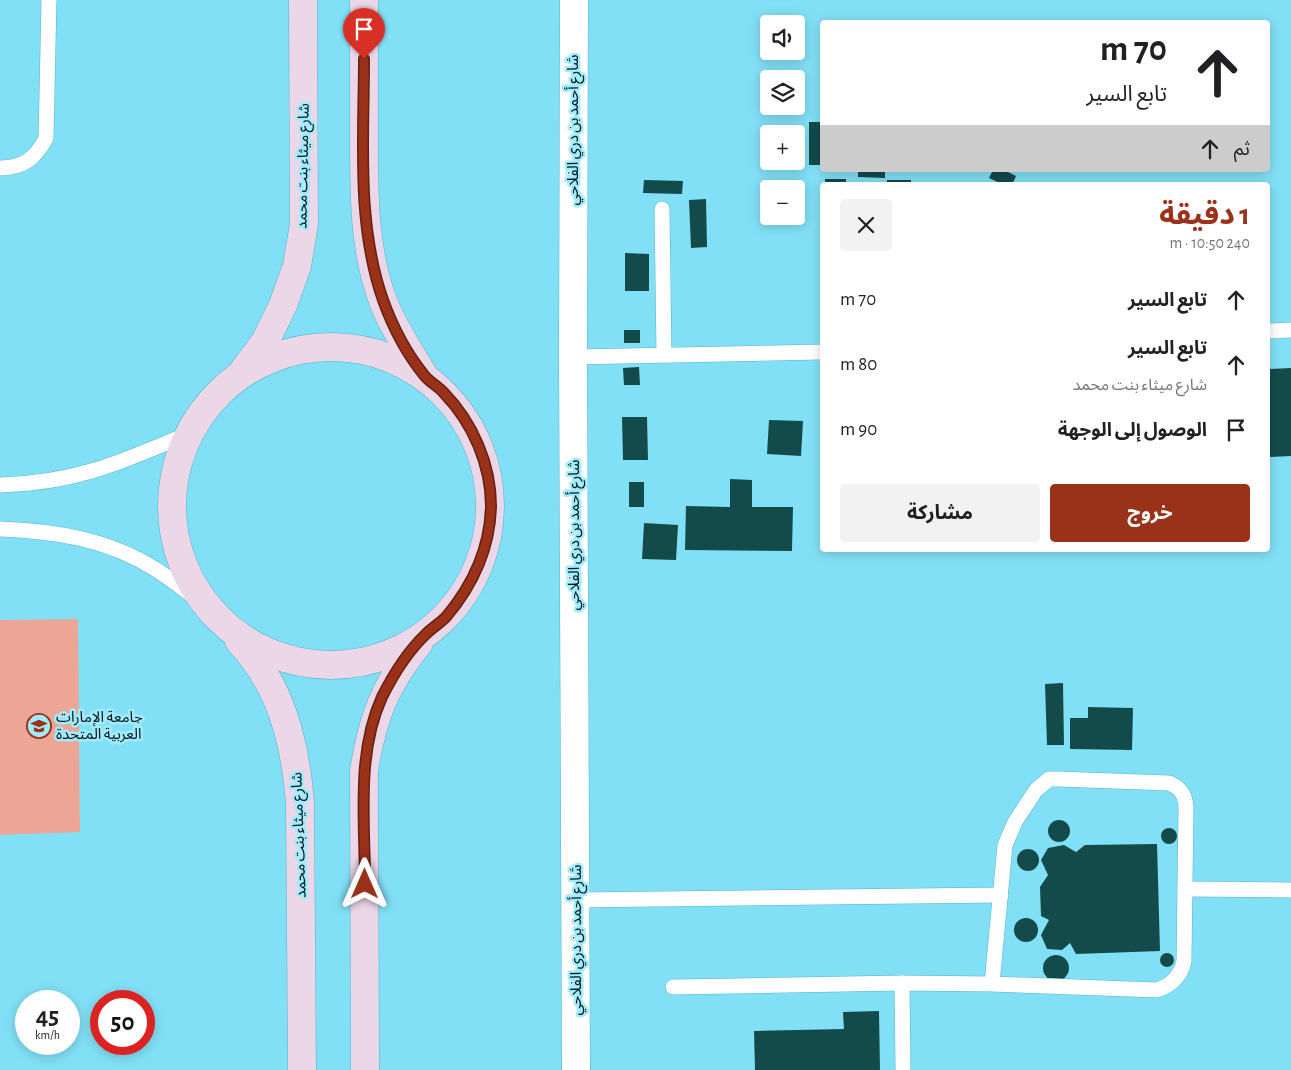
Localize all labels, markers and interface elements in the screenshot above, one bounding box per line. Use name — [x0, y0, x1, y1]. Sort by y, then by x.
pin — [343, 8, 385, 59]
icon: arrive — [350, 15, 378, 43]
map controls — [760, 15, 805, 225]
button: sound — [760, 15, 805, 60]
text: 70 m — [1100, 32, 1167, 67]
icon: ahead — [1185, 40, 1250, 105]
street label: شارع أحمد بن دري الفلاحي — [564, 54, 585, 205]
button: layers — [760, 70, 805, 115]
text: تابع السير — [1086, 83, 1167, 105]
street label: شارع ميثاء بنت محمد — [294, 103, 316, 229]
button: + — [760, 125, 805, 170]
icon: ahead — [1196, 135, 1224, 163]
text: ثم — [1234, 140, 1250, 159]
button: − — [760, 180, 805, 225]
button: close — [840, 199, 892, 251]
text: 1 دقيقة — [1159, 200, 1250, 230]
text: 240 m · 10:50 — [1169, 235, 1250, 251]
icon: ahead — [1222, 286, 1250, 314]
text: 70 m — [840, 290, 876, 309]
text: تابع السير — [1128, 291, 1207, 310]
text: تابع السير — [1128, 339, 1207, 358]
icon: ahead — [1222, 351, 1250, 379]
text: 80 m — [840, 355, 877, 374]
text: شارع ميثاء بنت محمد — [1073, 377, 1207, 393]
icon: arrive — [1222, 416, 1250, 444]
text: 90 m — [840, 420, 877, 439]
text: الوصول إلى الوجهة — [1058, 421, 1207, 440]
street label: شارع أحمد بن دري الفلاحي — [565, 459, 586, 610]
button: مشاركة — [840, 484, 1040, 542]
button: خروج — [1050, 484, 1250, 542]
place label: جامعة الإمارات العربية المتحدة — [56, 710, 143, 743]
school or university icon: جامعة الإمارات العربية المتحدة — [26, 713, 52, 739]
street label: شارع ميثاء بنت محمد — [289, 771, 313, 898]
position arrow — [338, 857, 390, 909]
street label: شارع أحمد بن دري الفلاحي — [567, 864, 588, 1015]
speed limit sign: 50 — [90, 990, 155, 1055]
text: 45 — [36, 1004, 59, 1029]
text: km/h — [35, 1029, 60, 1041]

